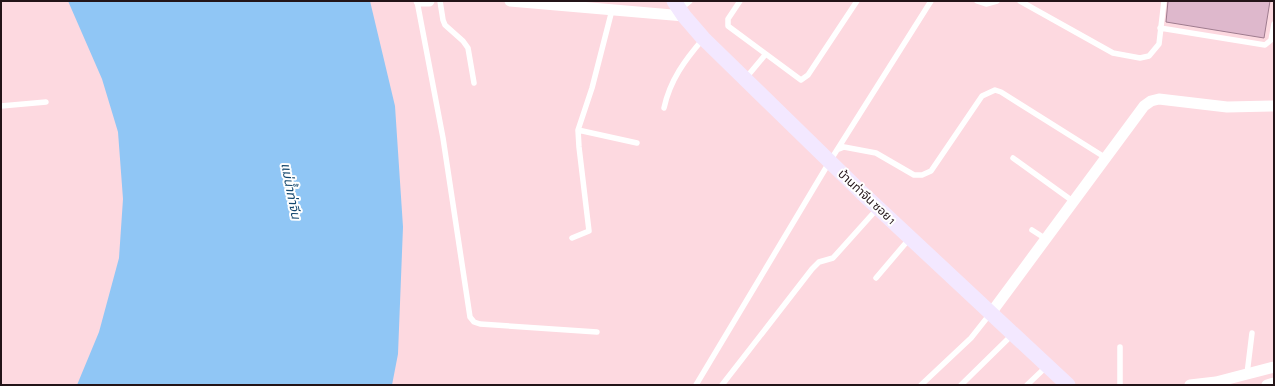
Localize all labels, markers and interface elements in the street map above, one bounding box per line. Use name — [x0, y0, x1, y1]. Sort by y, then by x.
water label: แม่น้ำท่าจีน — [278, 161, 306, 221]
street label: บ้านท่าจีน ซอย 1 — [836, 167, 899, 227]

